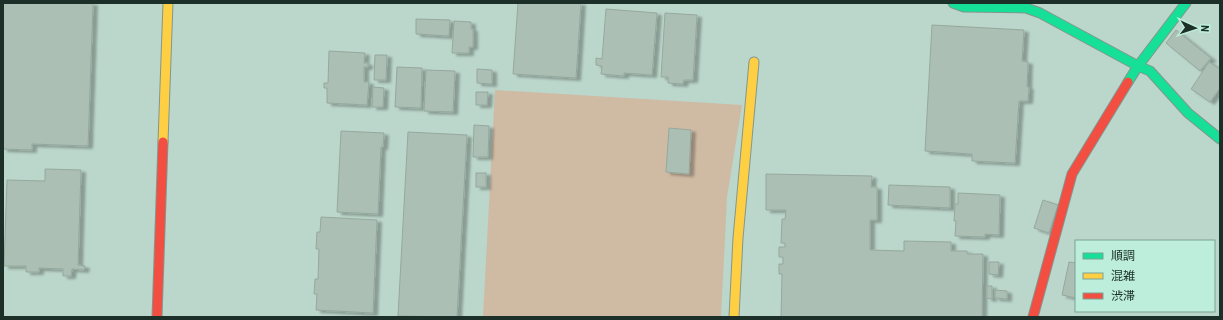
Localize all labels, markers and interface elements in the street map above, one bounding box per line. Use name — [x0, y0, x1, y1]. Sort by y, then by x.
north arrow — [1175, 8, 1215, 48]
text: N — [1198, 25, 1211, 32]
legend — [1075, 240, 1215, 312]
text: 順調 — [1111, 249, 1135, 263]
text: 混雑 — [1111, 269, 1135, 283]
text: 渋滞 — [1111, 289, 1135, 303]

